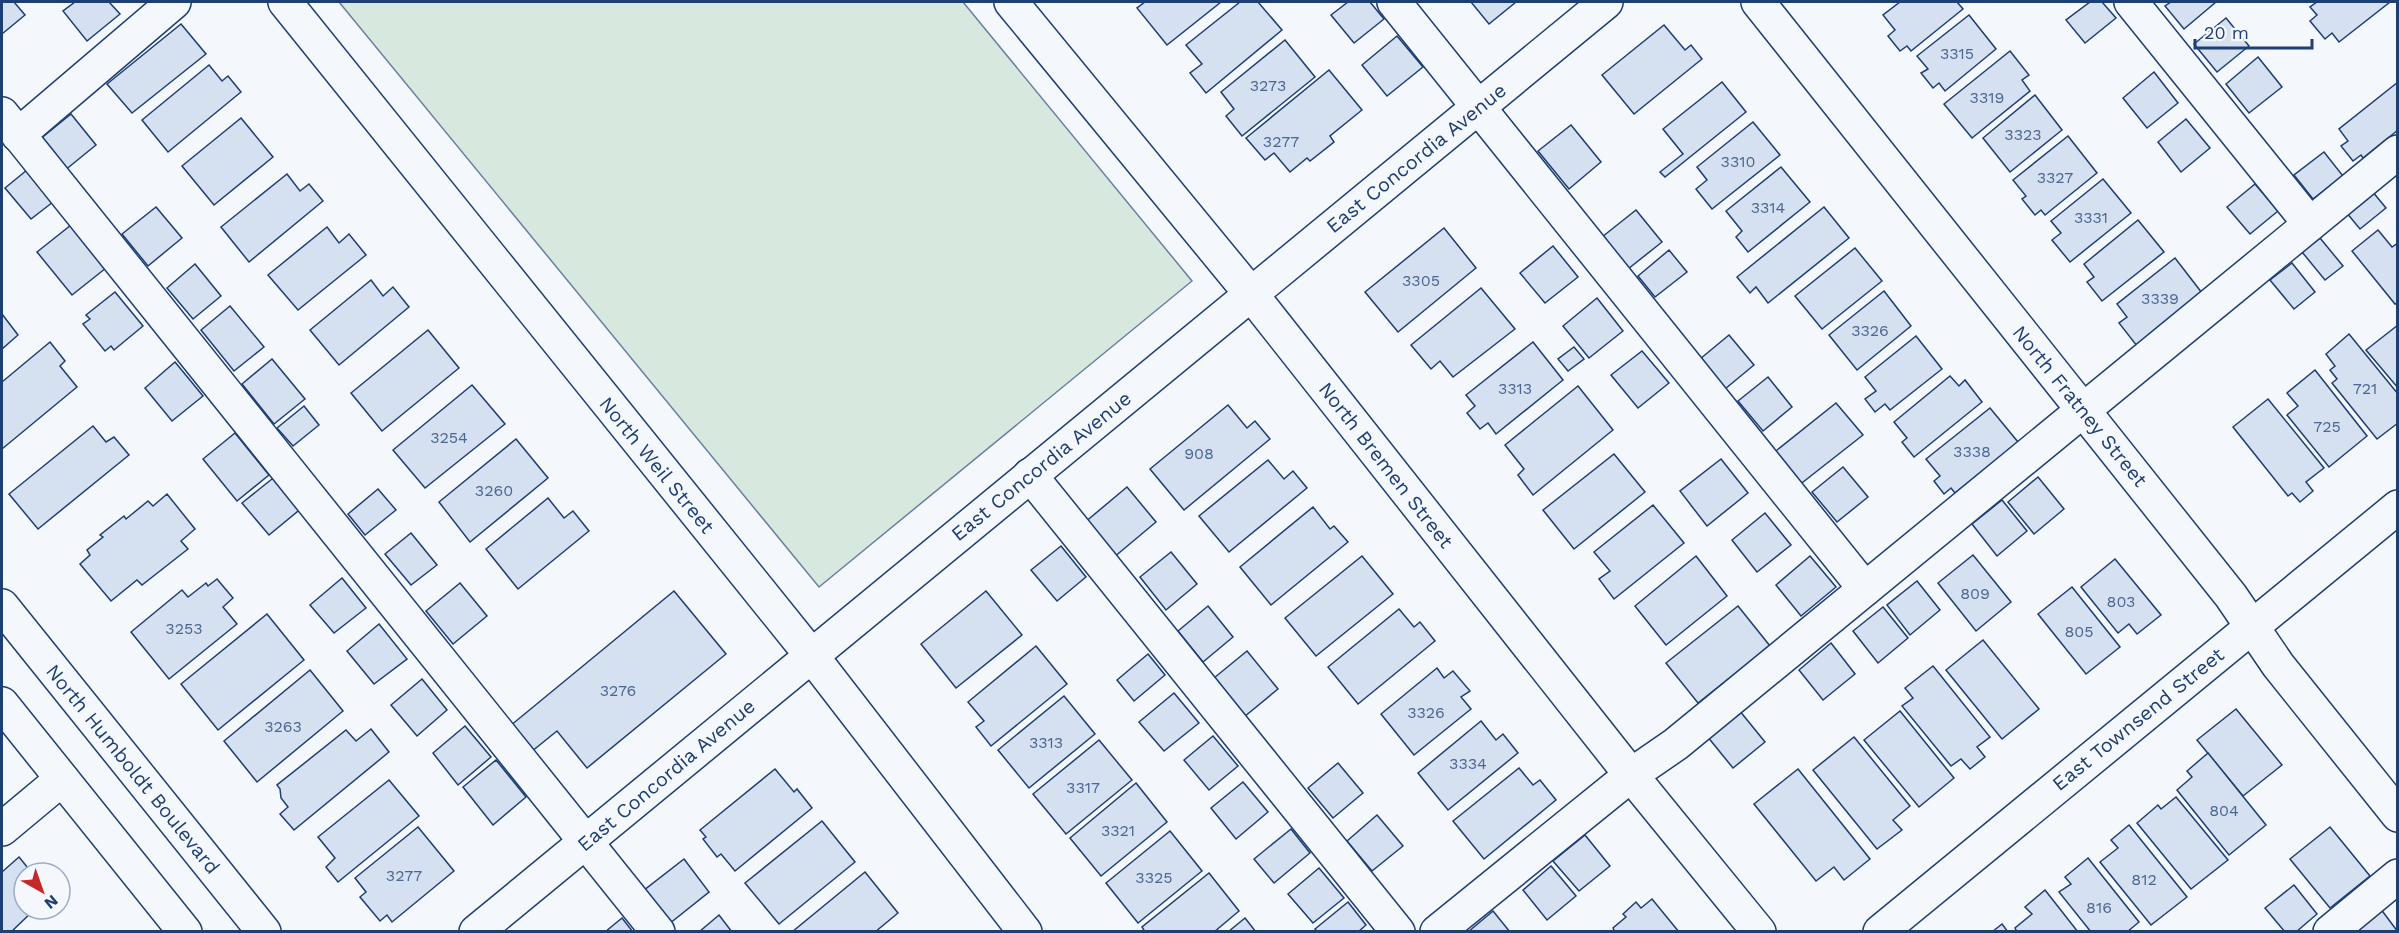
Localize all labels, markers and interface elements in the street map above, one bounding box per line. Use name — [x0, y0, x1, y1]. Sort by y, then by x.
scale bar — [2195, 12, 2312, 50]
text: 20 m — [2204, 22, 2249, 43]
house number: 3315 — [1940, 44, 1974, 63]
house number: 3273 — [1250, 76, 1286, 95]
street label: East Concordia Avenue — [1321, 78, 1511, 238]
house number: 3319 — [1970, 88, 2004, 107]
house number: 3323 — [2004, 125, 2042, 144]
house number: 3277 — [1263, 132, 1299, 151]
house number: 3310 — [1721, 152, 1755, 171]
house number: 3327 — [2037, 168, 2073, 187]
house number: 3314 — [1751, 198, 1786, 217]
house number: 3331 — [2074, 208, 2108, 227]
house number: 3305 — [1402, 271, 1440, 290]
house number: 3339 — [2141, 289, 2179, 308]
house number: 3326 — [1851, 321, 1889, 340]
street label: North Fratney Street — [2008, 321, 2153, 492]
street label: North Bremen Street — [1314, 377, 1459, 553]
house number: 3313 — [1498, 379, 1532, 398]
house number: 721 — [2353, 379, 2377, 398]
street label: East Concordia Avenue — [946, 386, 1136, 546]
street label: North Weil Street — [594, 392, 720, 539]
house number: 725 — [2313, 417, 2341, 436]
house number: 3254 — [430, 428, 468, 447]
house number: 3338 — [1953, 442, 1991, 461]
house number: 908 — [1184, 444, 1214, 463]
house number: 3260 — [475, 481, 513, 500]
house number: 809 — [1960, 584, 1990, 603]
house number: 803 — [2107, 592, 2135, 611]
house number: 3253 — [165, 619, 203, 638]
house number: 805 — [2064, 622, 2094, 641]
street label: East Townsend Street — [2047, 642, 2229, 796]
street label: North Humboldt Boulevard — [41, 659, 225, 879]
house number: 3276 — [600, 681, 636, 700]
street label: East Concordia Avenue — [572, 694, 760, 856]
house number: 3326 — [1407, 703, 1445, 722]
house number: 3263 — [264, 717, 302, 736]
house number: 3313 — [1029, 733, 1063, 752]
house number: 3334 — [1449, 754, 1487, 773]
house number: 3317 — [1066, 778, 1100, 797]
house number: 804 — [2209, 801, 2239, 820]
house number: 3321 — [1101, 821, 1135, 840]
north arrow — [12, 861, 72, 921]
house number: 3277 — [386, 866, 422, 885]
house number: 3325 — [1135, 868, 1173, 887]
house number: 812 — [2131, 870, 2157, 889]
text: N — [41, 891, 62, 913]
house number: 816 — [2086, 898, 2112, 917]

